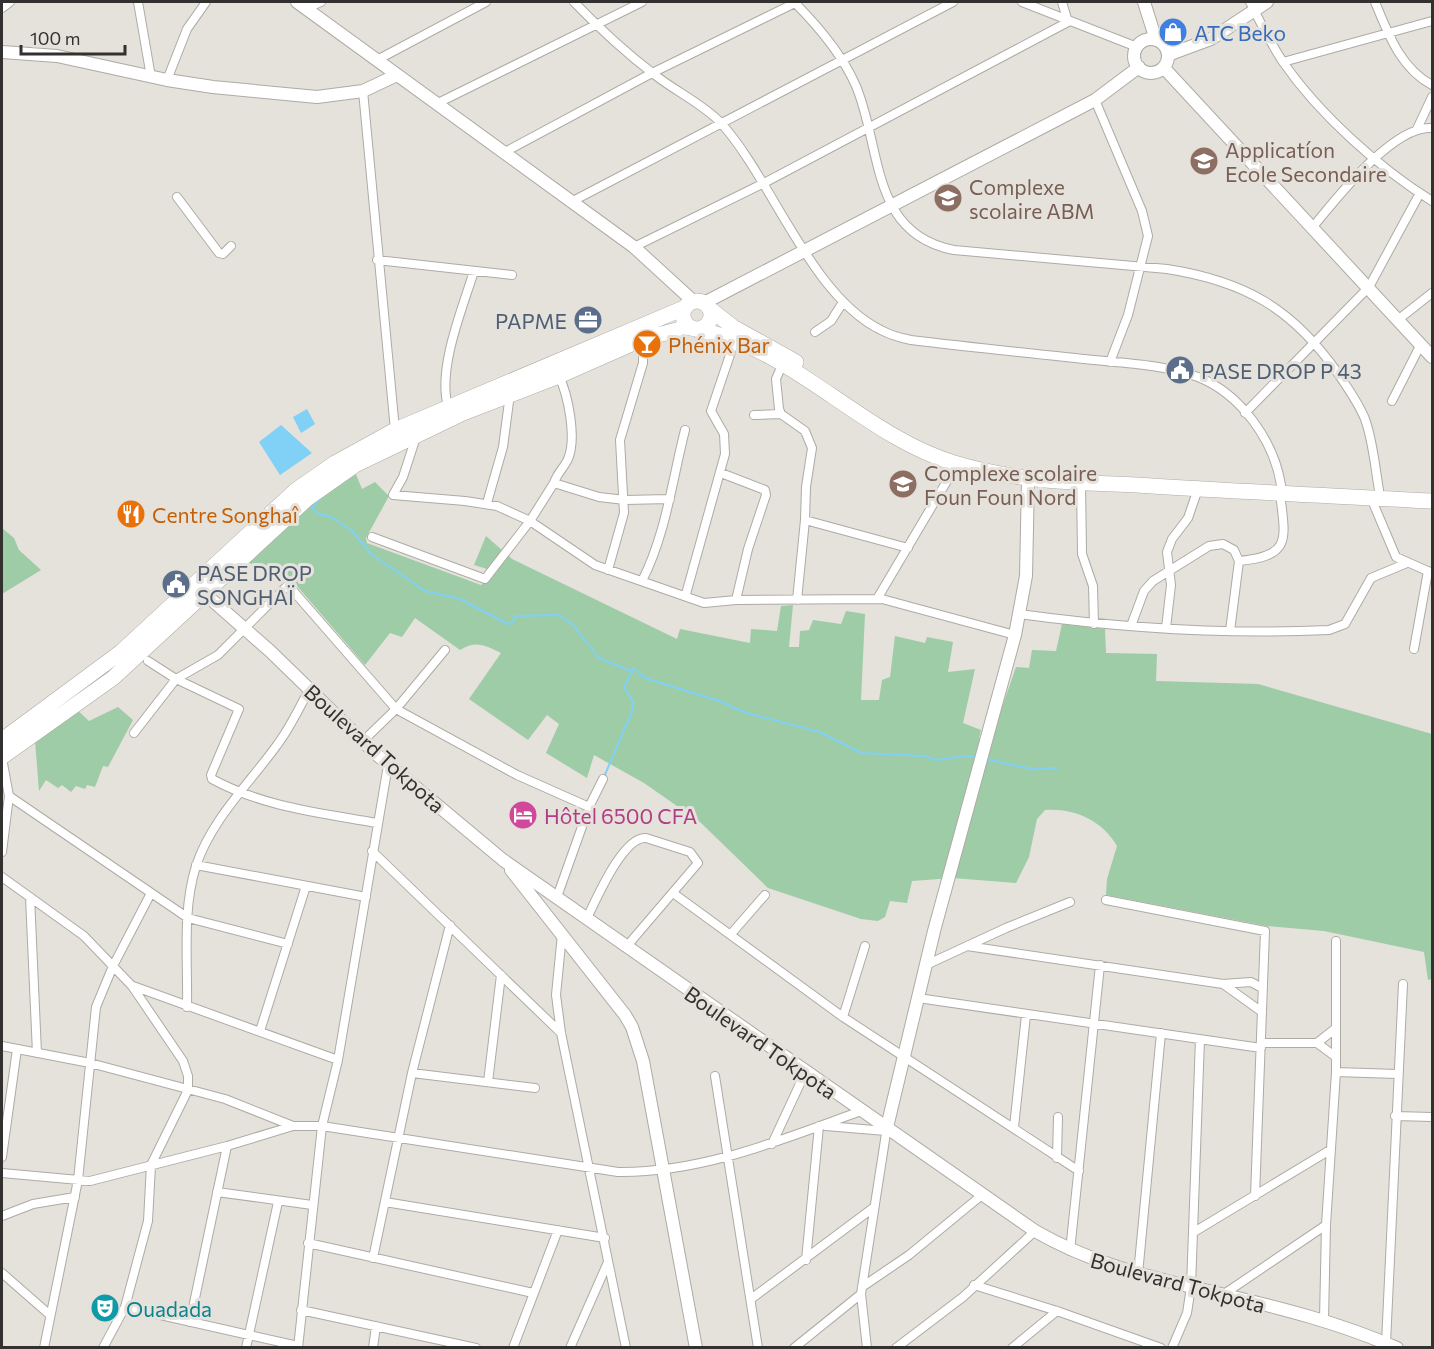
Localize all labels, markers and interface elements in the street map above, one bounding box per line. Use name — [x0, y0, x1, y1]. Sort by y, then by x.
shop icon: ATC Beko — [1157, 16, 1189, 48]
scale bar — [21, 18, 124, 56]
place label: ATC Beko — [1194, 20, 1286, 45]
text: 100 m — [30, 27, 80, 49]
place label: Applicatíon Ecole Secondaire — [1225, 137, 1387, 186]
school or university icon: Applicatíon Ecole Secondaire — [1188, 145, 1220, 177]
place label: Complexe scolaire ABM — [969, 174, 1094, 223]
school or university icon: Complexe scolaire ABM — [932, 182, 964, 214]
office icon: PAPME — [572, 304, 604, 336]
place label: PAPME — [495, 308, 567, 333]
bar icon: Phénix Bar — [631, 328, 663, 360]
place label: Phénix Bar — [668, 332, 770, 357]
public building icon: PASE DROP P 43 — [1164, 354, 1196, 386]
place label: PASE DROP P 43 — [1201, 358, 1362, 383]
place label: Complexe scolaire Foun Foun Nord — [924, 460, 1097, 509]
school or university icon: Complexe scolaire Foun Foun Nord — [887, 468, 919, 500]
restaurant icon: Centre Songhaî — [115, 498, 147, 530]
place label: Centre Songhaî — [152, 502, 300, 527]
place label: PASE DROP SONGHAÏ — [197, 560, 312, 609]
public building icon: PASE DROP SONGHAÏ — [160, 568, 192, 600]
street label: Boulevard Tokpota — [300, 679, 450, 817]
hotel icon: Hôtel 6500 CFA — [507, 799, 539, 831]
place label: Hôtel 6500 CFA — [544, 803, 697, 828]
street label: Boulevard Tokpota — [680, 980, 842, 1104]
street label: Boulevard Tokpota — [1088, 1247, 1268, 1317]
theatre icon: Ouadada — [89, 1292, 121, 1324]
place label: Ouadada — [126, 1296, 212, 1321]

